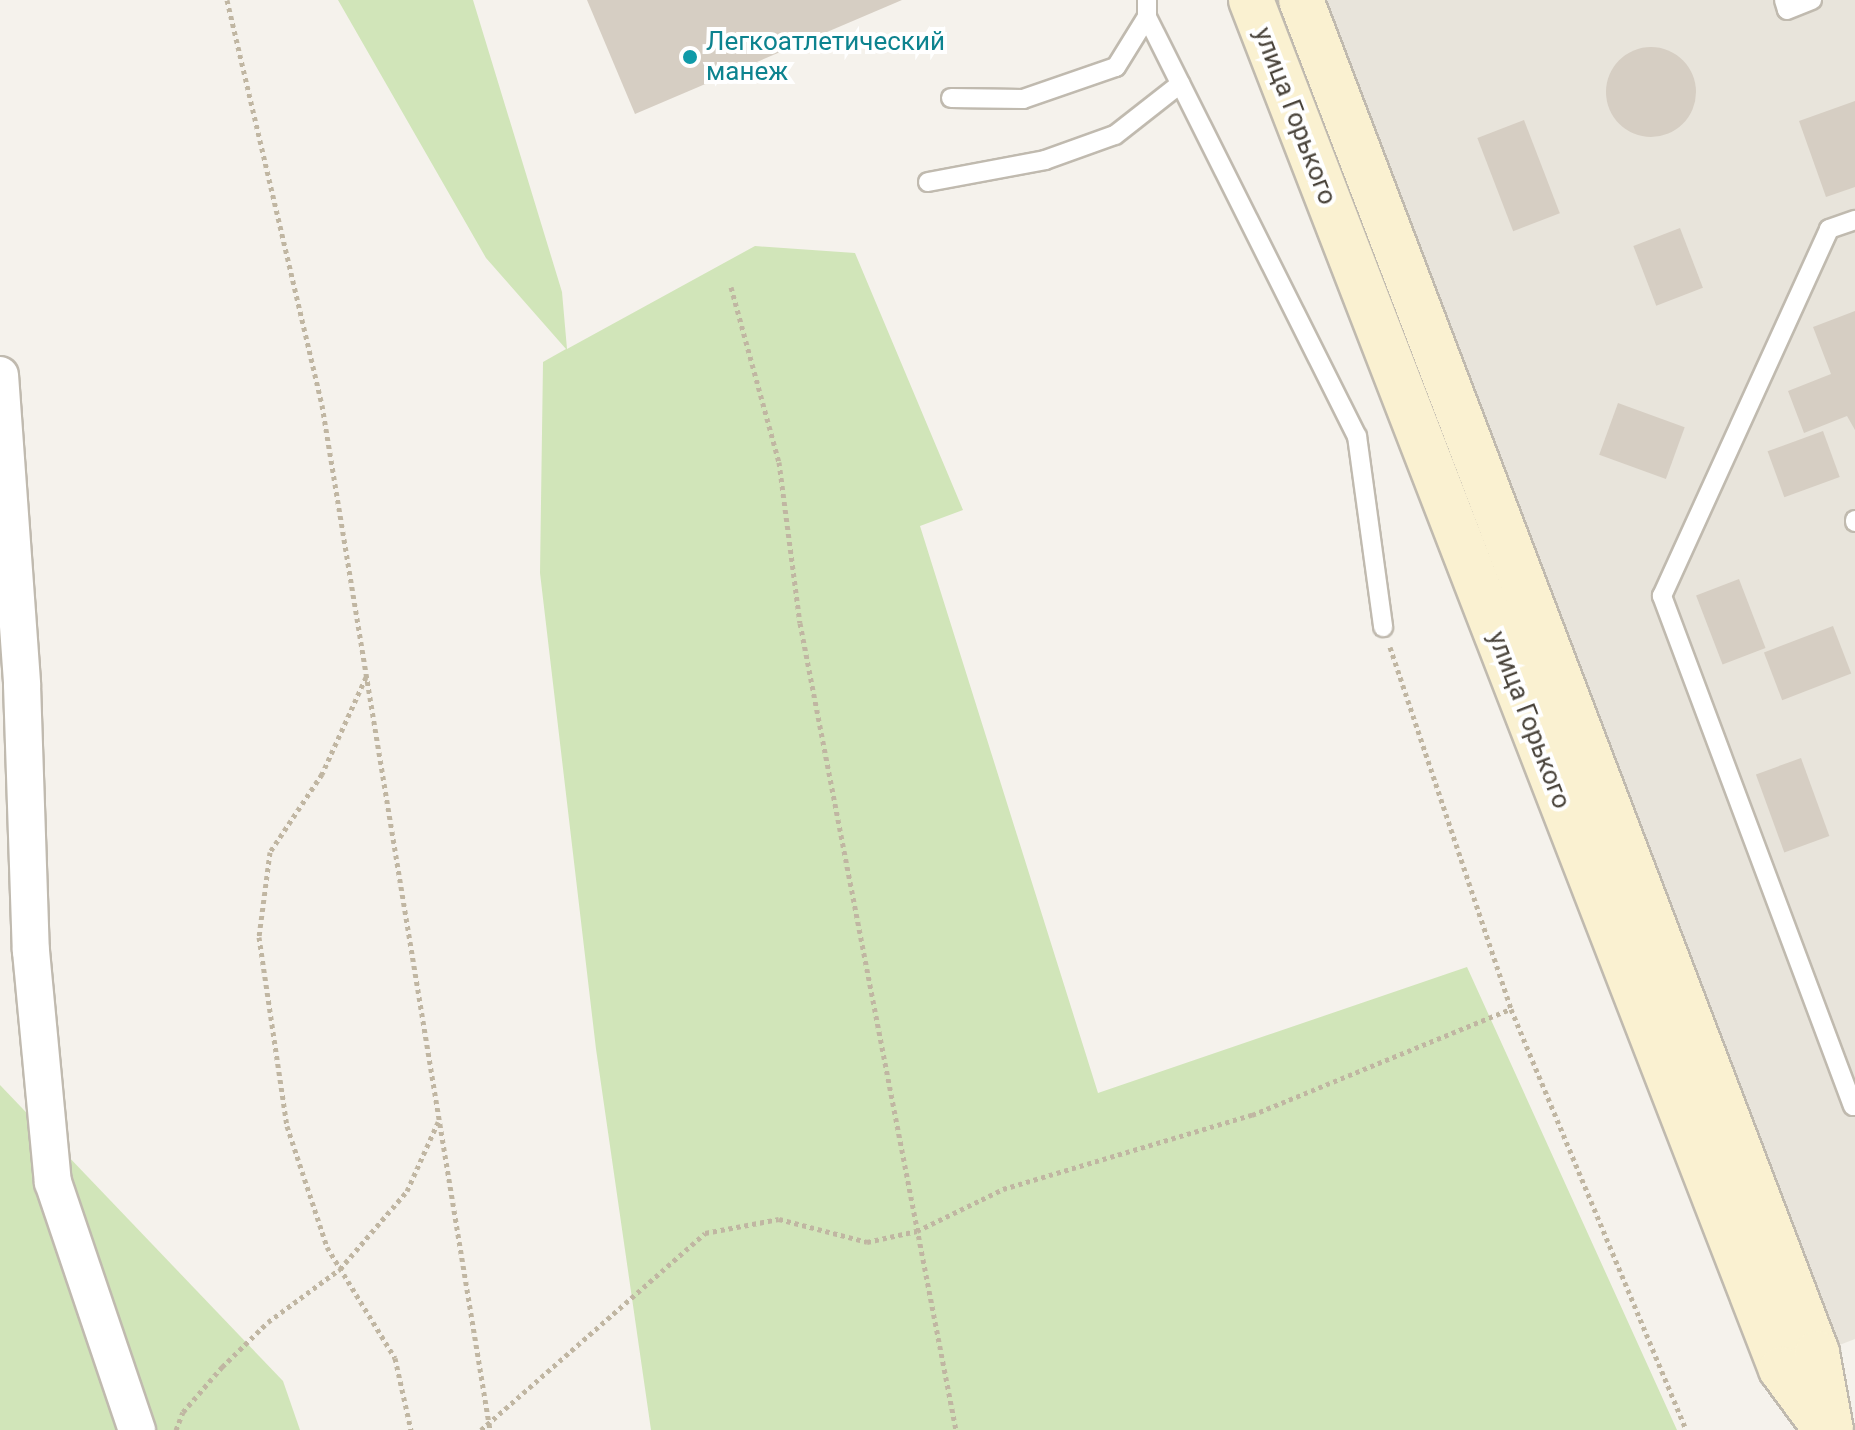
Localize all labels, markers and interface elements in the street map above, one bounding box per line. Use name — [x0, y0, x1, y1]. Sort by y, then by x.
street label: улица Горького — [1247, 23, 1343, 209]
place label: Легкоатлетический манеж — [706, 26, 945, 88]
marker: Легкоатлетический манеж — [681, 48, 699, 66]
street label: улица Горького — [1481, 627, 1577, 813]

